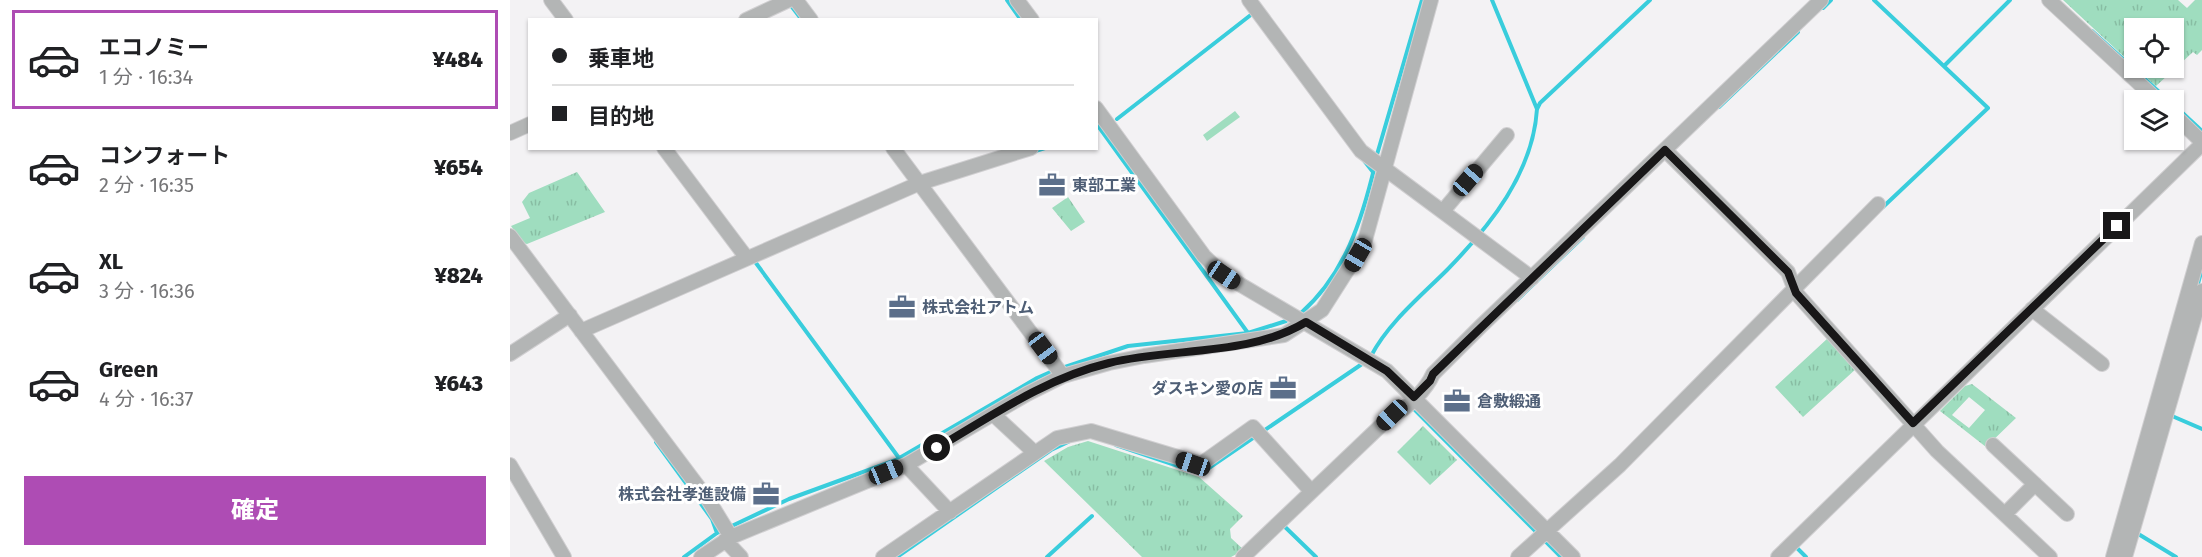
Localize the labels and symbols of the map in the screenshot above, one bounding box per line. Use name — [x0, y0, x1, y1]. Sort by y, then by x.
car — [1449, 161, 1487, 199]
office icon: 東部工業 — [1037, 170, 1067, 200]
place label: 東部工業 — [1072, 176, 1136, 195]
route end — [2103, 212, 2130, 239]
car — [1341, 235, 1375, 275]
car — [1204, 257, 1244, 293]
office icon: 株式会社アトム — [887, 292, 917, 322]
place label: 株式会社アトム — [922, 298, 1034, 317]
car — [1025, 328, 1061, 368]
office icon: ダスキン愛の店 — [1268, 373, 1298, 403]
place label: ダスキン愛の店 — [1151, 379, 1263, 398]
office icon: 倉敷緞通 — [1442, 386, 1472, 416]
place label: 倉敷緞通 — [1477, 392, 1541, 411]
car — [1373, 396, 1411, 434]
route start — [923, 434, 950, 461]
car — [1173, 450, 1213, 478]
car — [866, 457, 906, 487]
office icon: 株式会社孝進設備 — [751, 479, 781, 509]
place label: 株式会社孝進設備 — [618, 485, 746, 504]

